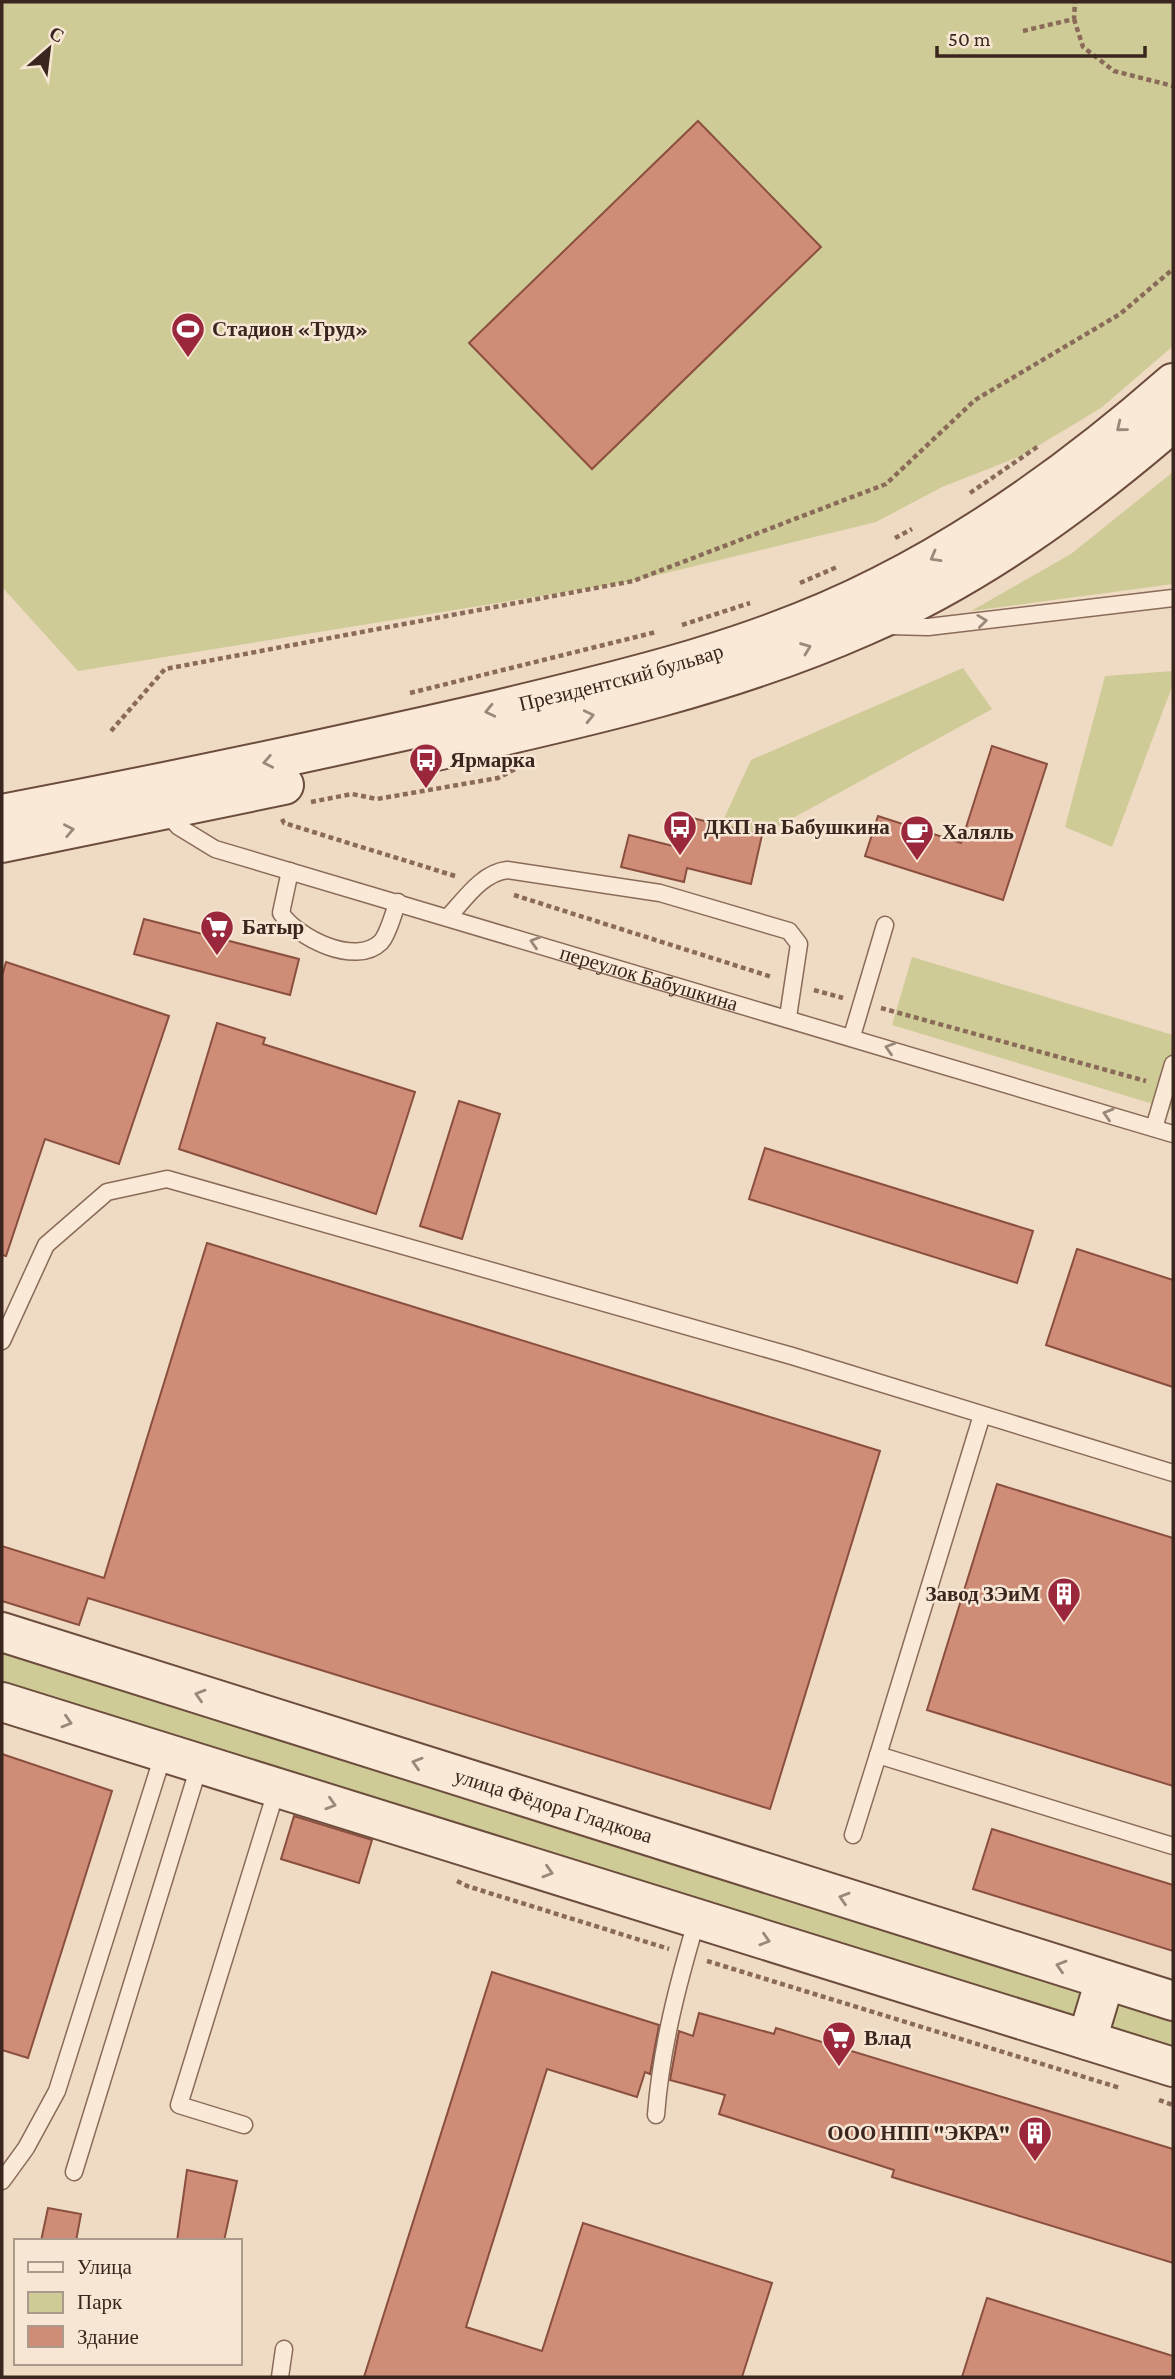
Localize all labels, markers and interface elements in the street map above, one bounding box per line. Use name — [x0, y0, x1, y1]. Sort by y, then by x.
north arrow — [14, 14, 84, 84]
scale bar — [937, 14, 1145, 58]
text: С — [46, 22, 68, 47]
text: 50 m — [948, 27, 991, 51]
sports icon: Стадион «Труд» — [169, 310, 207, 359]
place label: Стадион «Труд» — [212, 317, 368, 341]
one-way arrow — [1117, 419, 1130, 431]
one-way arrow — [930, 549, 942, 562]
one-way arrow — [976, 613, 988, 628]
street label: Президентский бульвар — [516, 639, 726, 716]
one-way arrow — [800, 643, 812, 657]
one-way arrow — [484, 703, 496, 717]
one-way arrow — [583, 710, 595, 725]
bus stop icon: Ярмарка — [407, 741, 445, 790]
place label: Ярмарка — [450, 748, 536, 772]
one-way arrow — [262, 753, 274, 768]
bus stop icon: ДКП на Бабушкина — [661, 808, 699, 857]
cafe icon: Халяль — [898, 813, 936, 862]
place label: ДКП на Бабушкина — [704, 815, 890, 839]
place label: Халяль — [942, 820, 1014, 844]
one-way arrow — [63, 823, 75, 838]
supermarket icon: Батыр — [198, 908, 236, 957]
place label: Батыр — [242, 915, 304, 939]
one-way arrow — [529, 935, 541, 950]
street label: переулок Бабушкина — [557, 940, 741, 1016]
one-way arrow — [884, 1042, 897, 1056]
one-way arrow — [1102, 1108, 1114, 1123]
building icon: Завод ЗЭиМ — [1045, 1575, 1083, 1624]
place label: Завод ЗЭиМ — [925, 1582, 1040, 1606]
one-way arrow — [194, 1689, 207, 1703]
one-way arrow — [60, 1714, 73, 1728]
one-way arrow — [411, 1757, 423, 1772]
street label: улица Фёдора Гладкова — [451, 1763, 656, 1848]
one-way arrow — [325, 1796, 337, 1811]
one-way arrow — [541, 1864, 554, 1878]
one-way arrow — [839, 1892, 851, 1906]
one-way arrow — [759, 1931, 771, 1946]
one-way arrow — [1056, 1960, 1068, 1975]
supermarket icon: Влад — [820, 2019, 858, 2068]
place label: Влад — [864, 2026, 911, 2050]
building icon: ООО НПП "ЭКРА" — [1016, 2114, 1054, 2163]
place label: ООО НПП "ЭКРА" — [827, 2121, 1010, 2145]
legend — [14, 2239, 242, 2365]
text: Улица — [77, 2255, 132, 2279]
text: Парк — [77, 2290, 123, 2314]
text: Здание — [77, 2325, 139, 2349]

